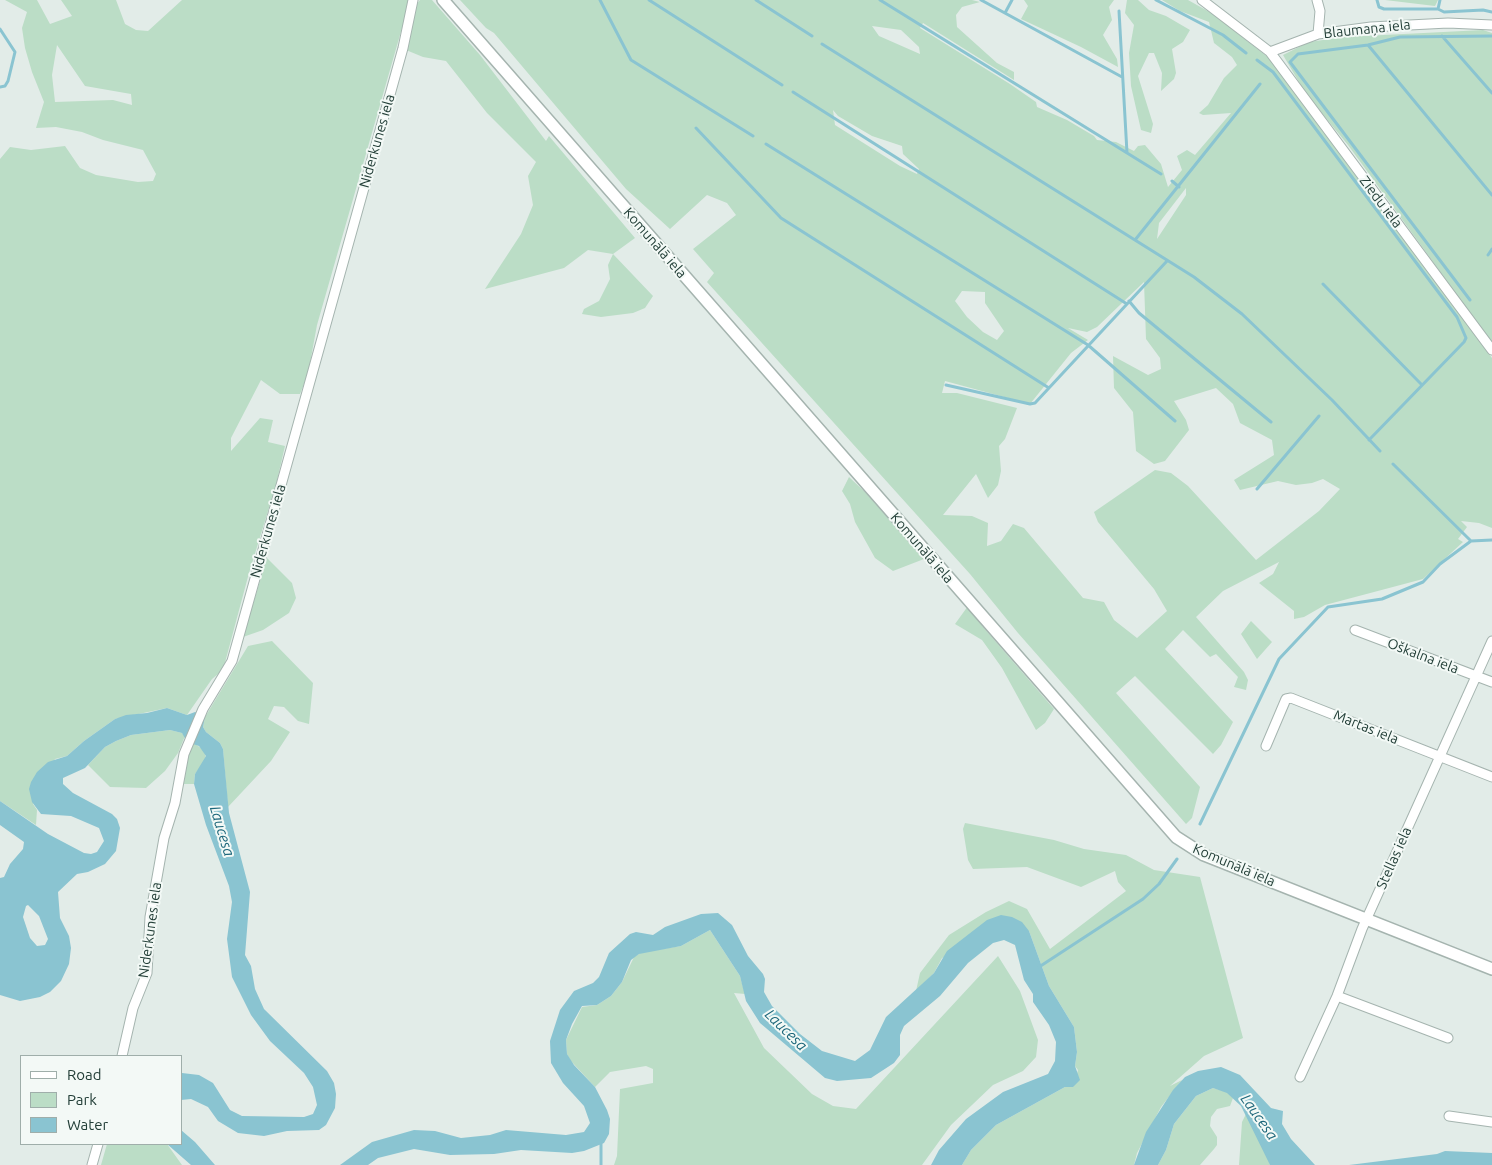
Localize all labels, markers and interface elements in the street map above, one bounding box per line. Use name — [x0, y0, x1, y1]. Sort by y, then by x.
street label: Blaumaņa iela — [1323, 16, 1411, 42]
street label: Niderkunes iela — [356, 92, 398, 190]
street label: Ziedu iela — [1356, 173, 1406, 231]
street label: Komunālā iela — [620, 204, 690, 282]
street label: Niderkunes iela — [247, 482, 289, 580]
street label: Komunālā iela — [887, 509, 957, 587]
street label: Oškalna iela — [1385, 635, 1461, 677]
street label: Martas iela — [1331, 706, 1401, 748]
water label: Laucesa — [206, 804, 238, 858]
street label: Stellas iela — [1373, 824, 1415, 892]
street label: Komunālā iela — [1190, 840, 1278, 890]
street label: Niderkunes iela — [135, 881, 165, 979]
water label: Laucesa — [761, 1006, 811, 1054]
legend — [20, 1055, 182, 1145]
text: Road — [67, 1066, 102, 1083]
text: Park — [67, 1091, 97, 1108]
water label: Laucesa — [1237, 1091, 1281, 1143]
text: Water — [67, 1116, 108, 1133]

